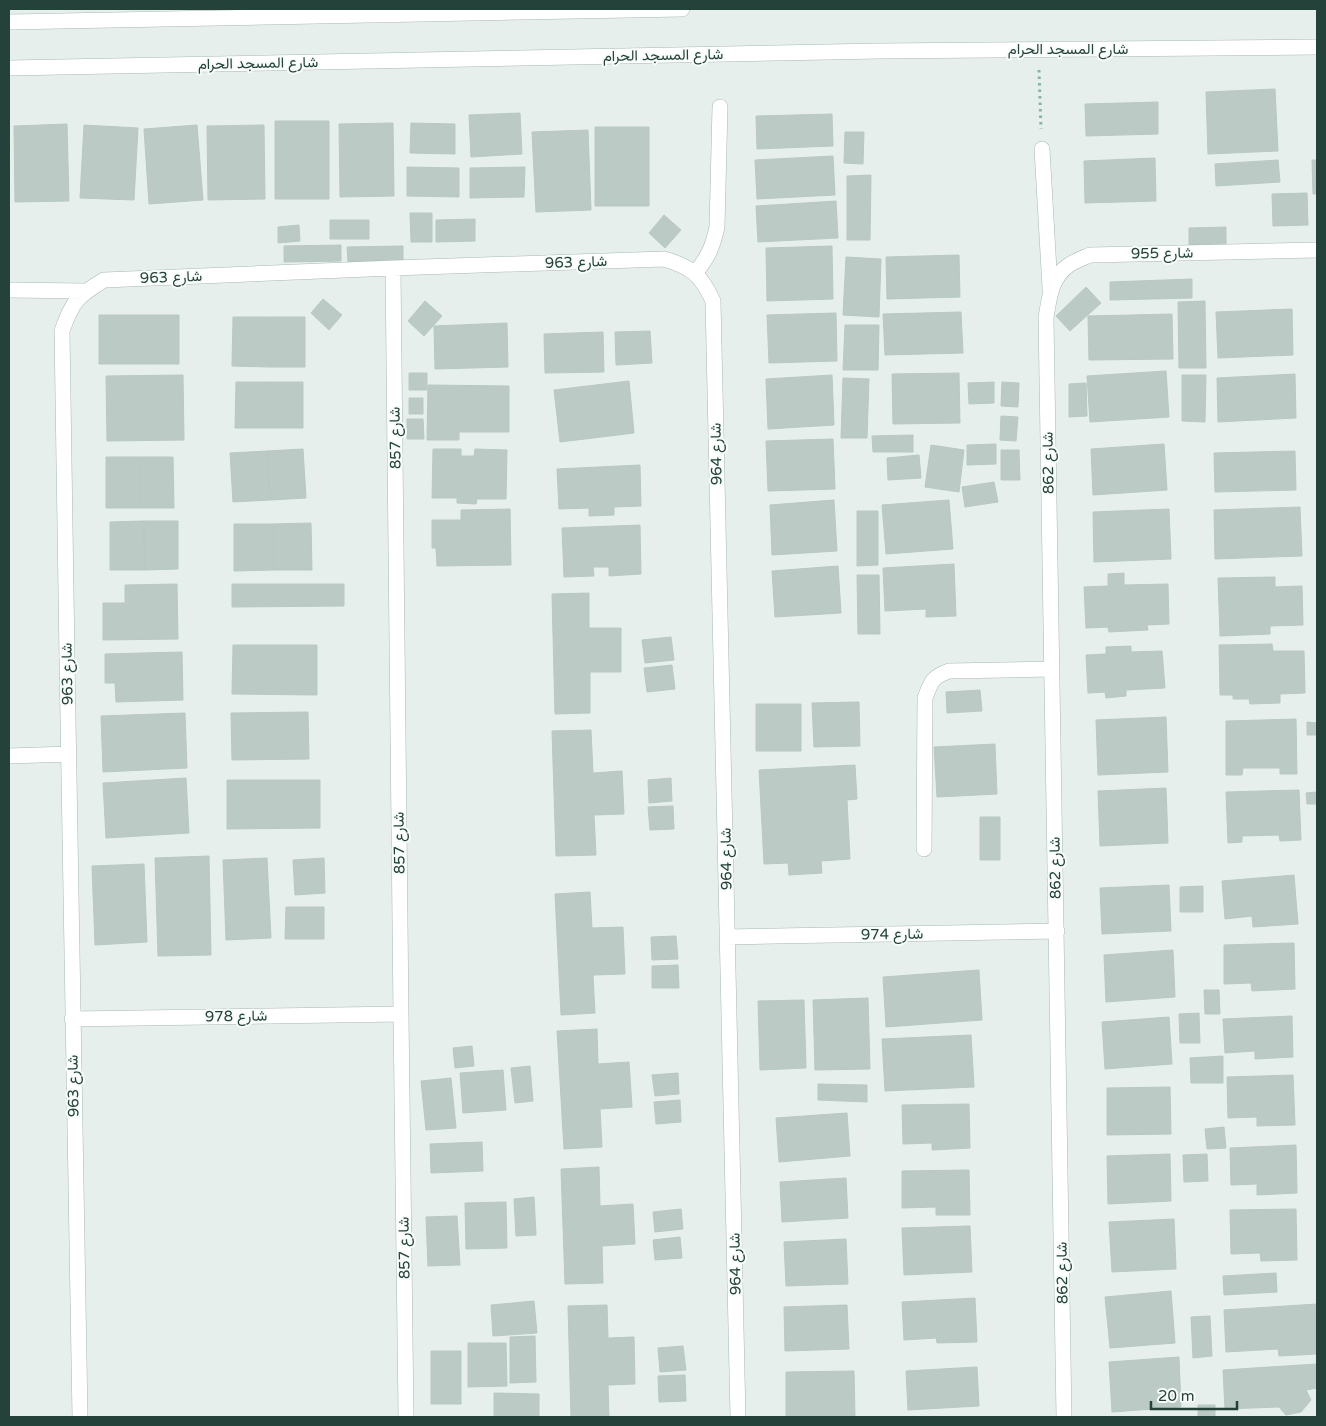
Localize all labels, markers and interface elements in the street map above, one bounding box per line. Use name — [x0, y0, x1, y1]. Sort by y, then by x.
street label: شارع المسجد الحرام — [1008, 40, 1128, 60]
street label: شارع المسجد الحرام — [603, 45, 724, 67]
street label: شارع المسجد الحرام — [198, 53, 319, 75]
street label: شارع 955 — [1131, 243, 1194, 265]
street label: شارع 963 — [545, 252, 608, 274]
street label: شارع 963 — [140, 267, 203, 289]
street label: شارع 857 — [385, 406, 407, 469]
street label: شارع 964 — [706, 422, 728, 485]
street label: شارع 862 — [1038, 431, 1060, 494]
street label: شارع 963 — [57, 642, 79, 705]
street label: شارع 857 — [389, 811, 411, 874]
street label: شارع 964 — [716, 827, 738, 890]
street label: شارع 862 — [1045, 836, 1067, 899]
street label: شارع 974 — [861, 924, 924, 946]
street label: شارع 978 — [205, 1006, 268, 1028]
street label: شارع 963 — [63, 1054, 85, 1117]
street label: شارع 857 — [394, 1216, 416, 1279]
street label: شارع 964 — [725, 1232, 747, 1295]
street label: شارع 862 — [1052, 1241, 1074, 1304]
scale bar — [1151, 1378, 1237, 1410]
text: 20 m — [1158, 1387, 1195, 1405]

